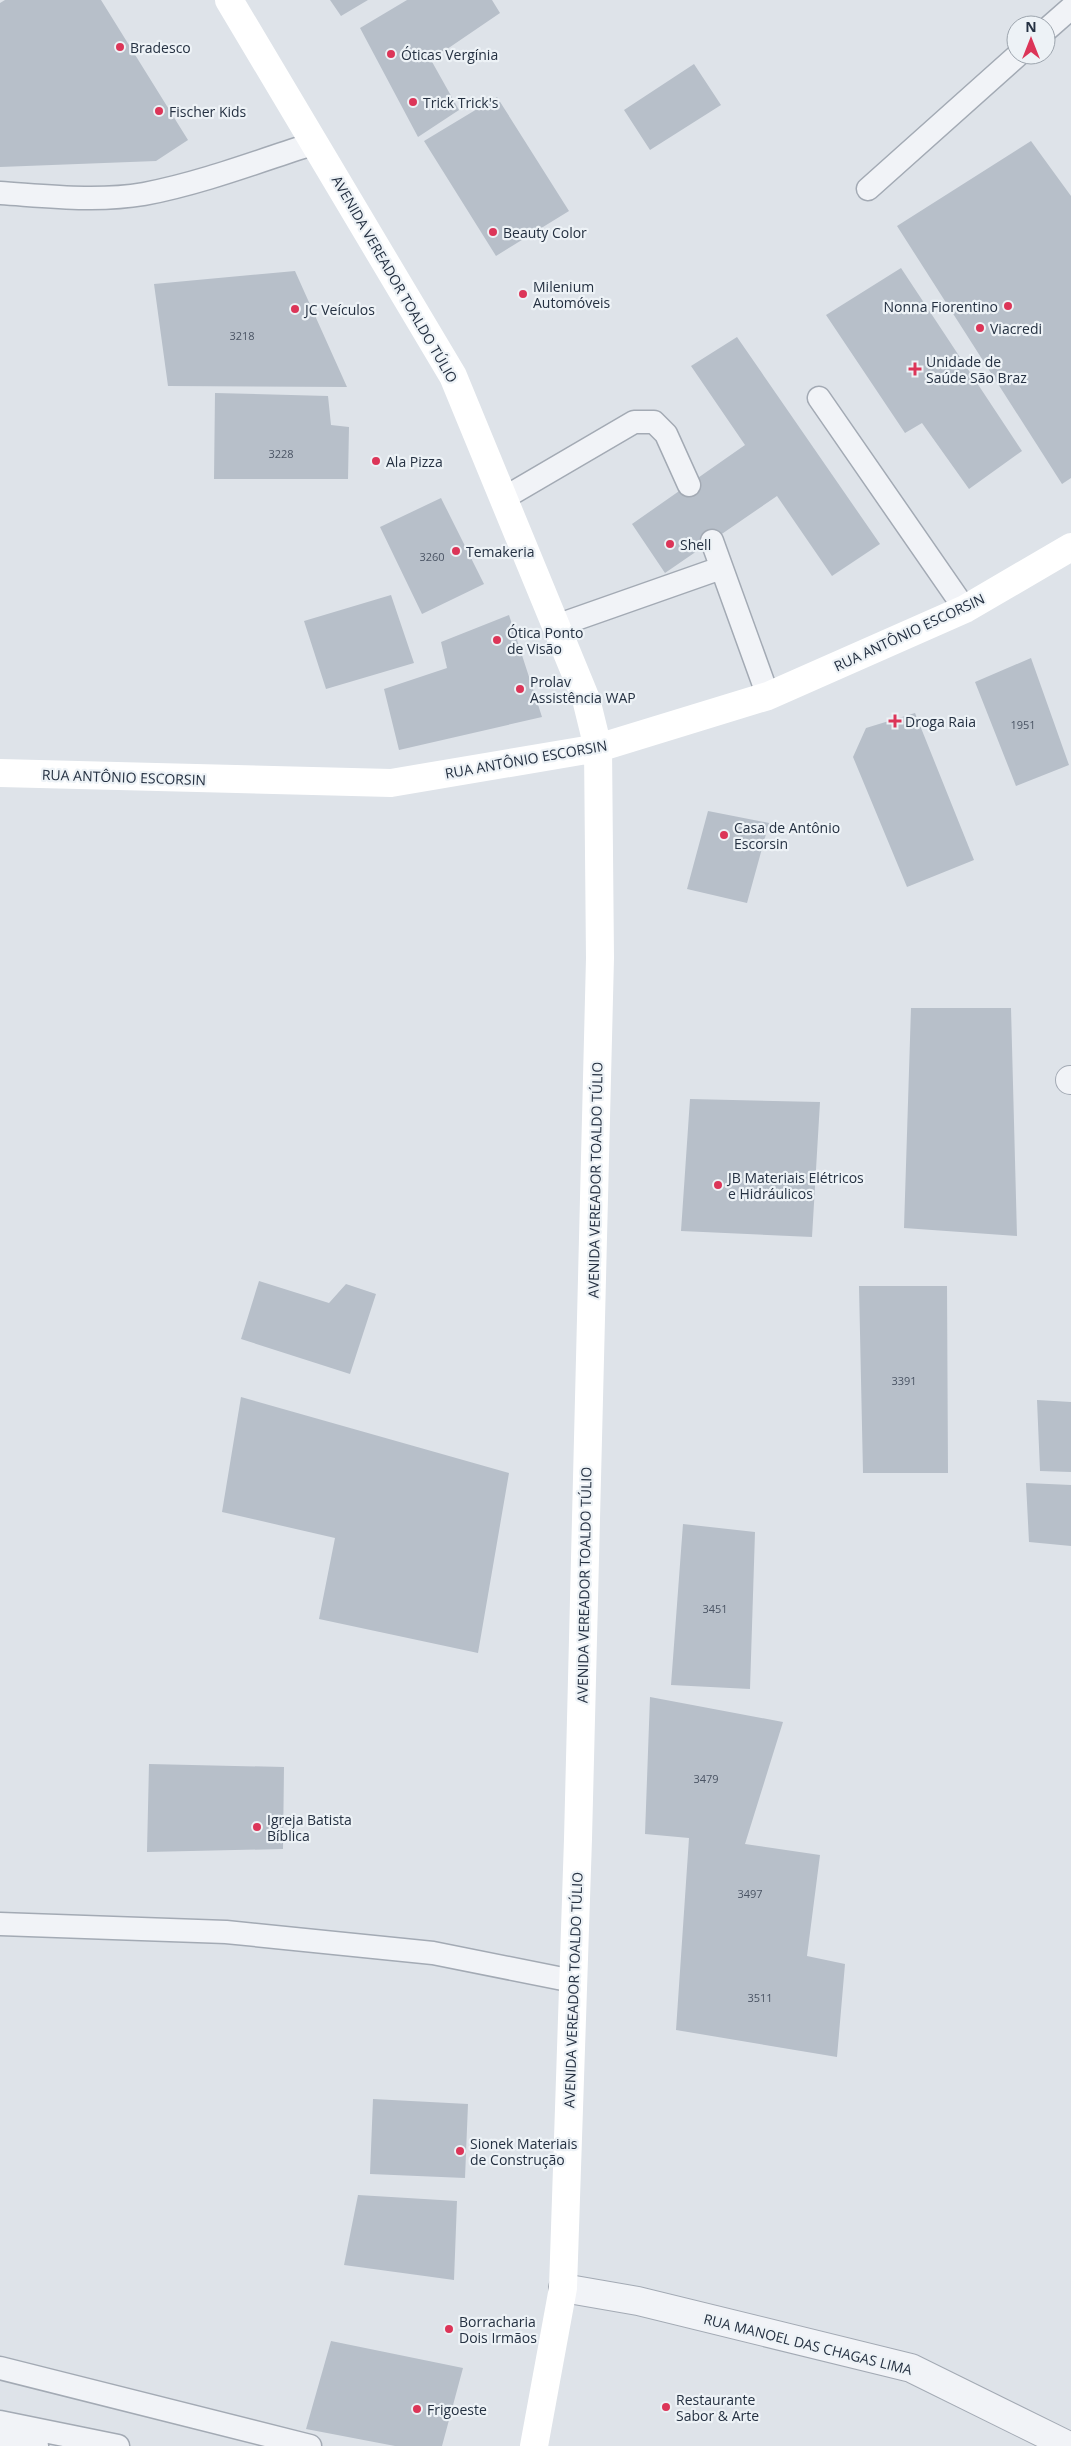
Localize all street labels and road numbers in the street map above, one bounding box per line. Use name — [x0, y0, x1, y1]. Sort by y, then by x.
street label: AVENIDA VEREADOR TOALDO TÚLIO — [328, 172, 462, 386]
street label: RUA ANTÔNIO ESCORSIN — [831, 589, 987, 675]
street label: RUA ANTÔNIO ESCORSIN — [443, 735, 609, 783]
street label: RUA ANTÔNIO ESCORSIN — [42, 765, 206, 789]
street label: AVENIDA VEREADOR TOALDO TÚLIO — [583, 1062, 607, 1298]
street label: AVENIDA VEREADOR TOALDO TÚLIO — [572, 1467, 596, 1703]
street label: AVENIDA VEREADOR TOALDO TÚLIO — [559, 1872, 587, 2108]
street label: RUA MANOEL DAS CHAGAS LIMA — [702, 2309, 914, 2379]

